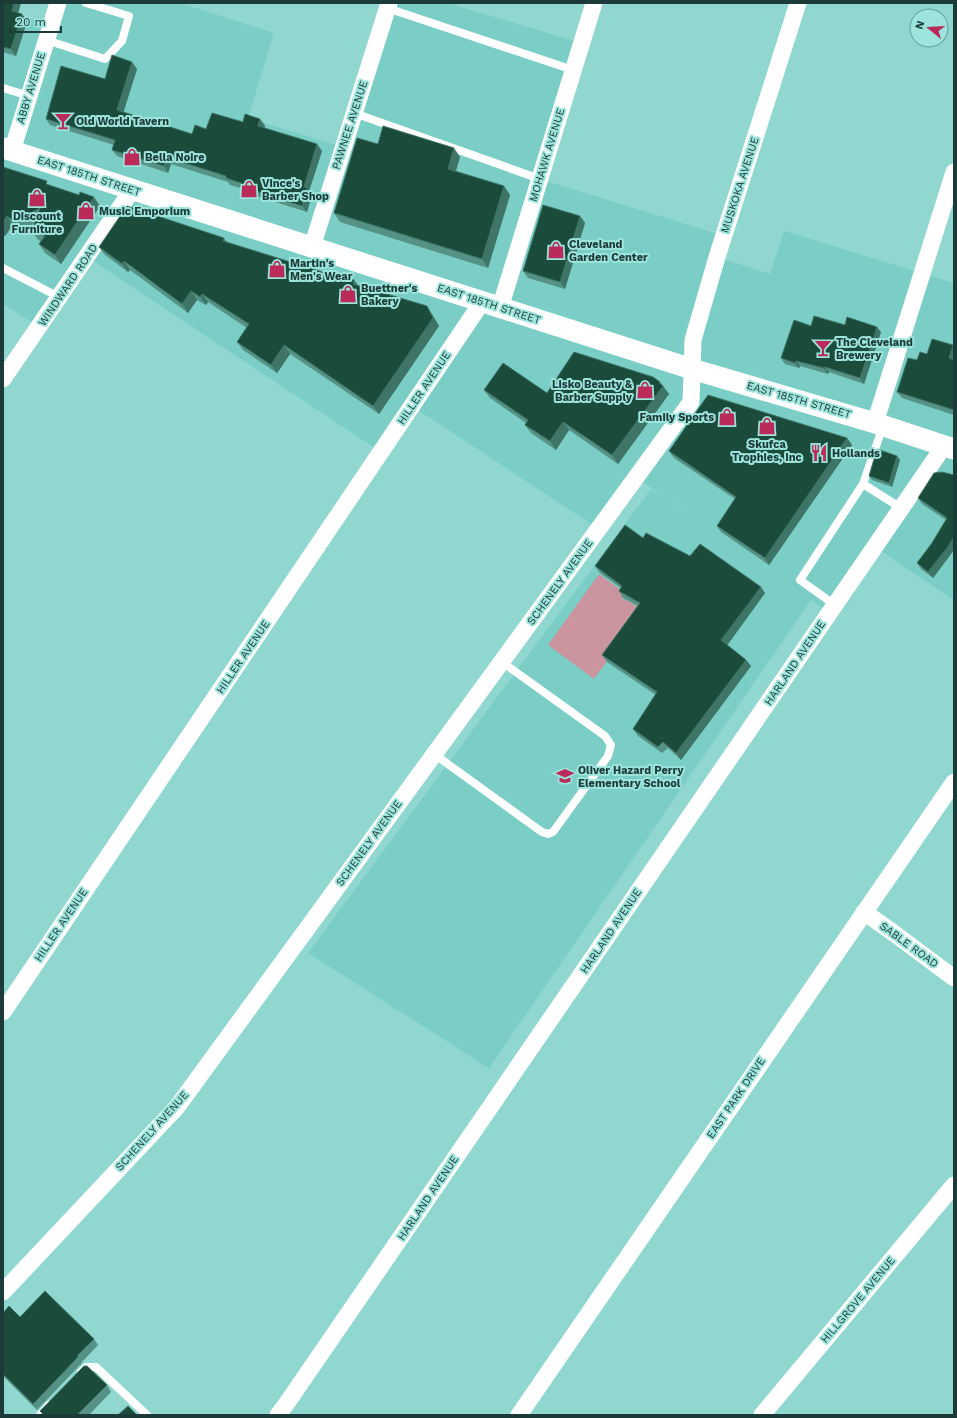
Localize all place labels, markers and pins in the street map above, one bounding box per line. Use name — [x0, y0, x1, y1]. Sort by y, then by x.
bar icon: Old World Tavern — [53, 111, 73, 131]
place label: Old World Tavern — [76, 115, 169, 128]
shop icon: Bella Noire — [122, 147, 142, 167]
place label: Bella Noire — [145, 151, 205, 164]
place label: Vince's Barber Shop — [262, 177, 329, 203]
shop icon: Vince's Barber Shop — [239, 179, 259, 199]
shop icon: Discount Furniture — [27, 188, 47, 208]
shop icon: Music Emporium — [76, 201, 96, 221]
place label: Music Emporium — [99, 205, 190, 218]
place label: Discount Furniture — [12, 210, 62, 236]
place label: Cleveland Garden Center — [569, 238, 648, 264]
shop icon: Cleveland Garden Center — [546, 240, 566, 260]
place label: Martin's Men's Wear — [290, 257, 353, 283]
shop icon: Martin's Men's Wear — [267, 259, 287, 279]
place label: Buettner's Bakery — [361, 282, 417, 308]
shop icon: Buettner's Bakery — [338, 284, 358, 304]
place label: The Cleveland Brewery — [836, 336, 913, 362]
bar icon: The Cleveland Brewery — [813, 338, 833, 358]
place label: Lisko Beauty & Barber Supply — [552, 378, 633, 404]
shop icon: Lisko Beauty & Barber Supply — [635, 380, 655, 400]
shop icon: Family Sports — [717, 407, 737, 427]
place label: Family Sports — [640, 411, 714, 424]
shop icon: Skufca Trophies, Inc — [757, 416, 777, 436]
place label: Skufca Trophies, Inc — [732, 438, 802, 464]
restaurant icon: Hollands — [809, 443, 829, 463]
place label: Hollands — [832, 447, 880, 460]
place label: Oliver Hazard Perry Elementary School — [578, 764, 684, 790]
school or university icon: Oliver Hazard Perry Elementary School — [555, 766, 575, 786]

